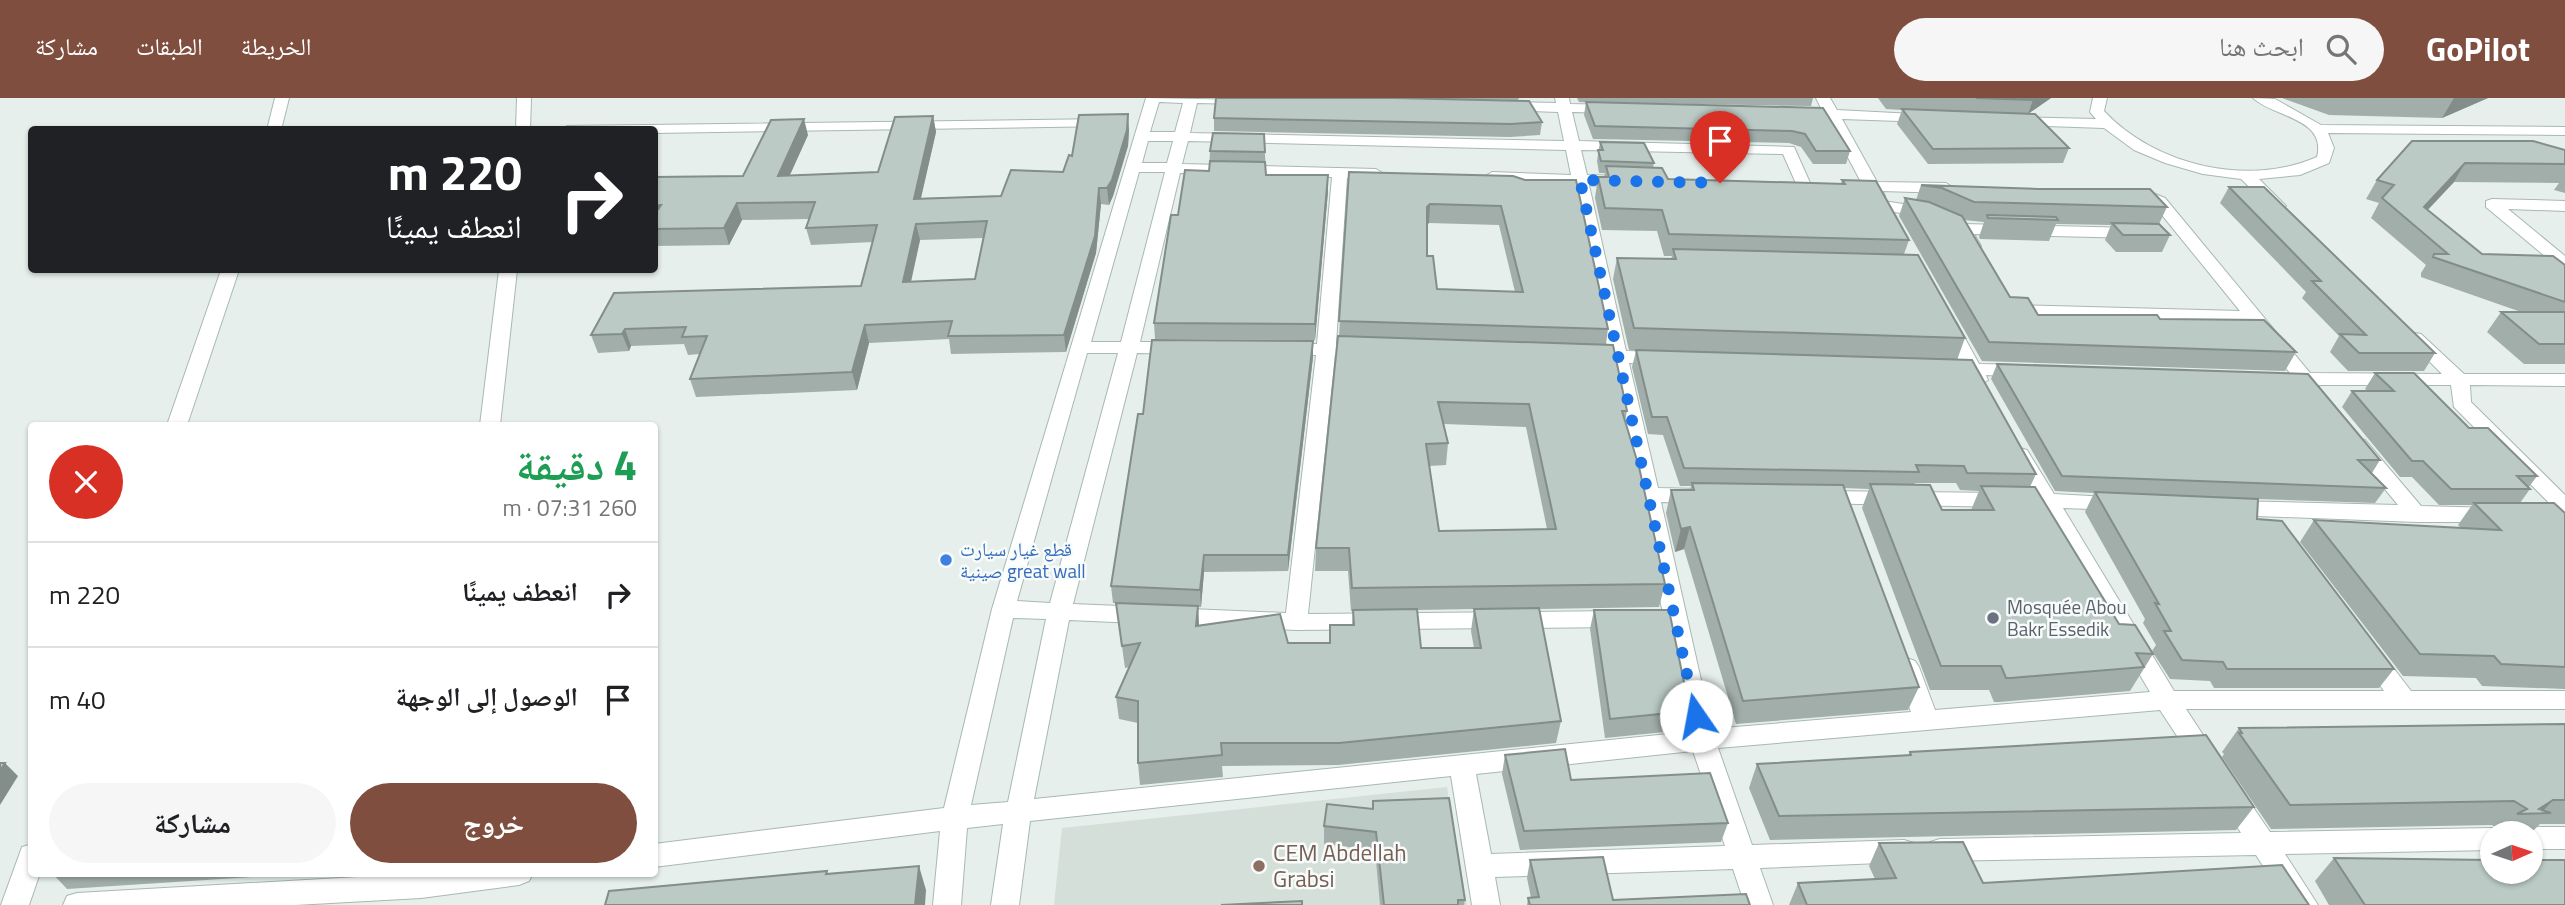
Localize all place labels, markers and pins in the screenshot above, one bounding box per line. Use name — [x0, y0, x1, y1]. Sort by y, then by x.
pin — [1690, 111, 1750, 183]
place label: قطع غيار سيارت صينية great wall — [960, 534, 1086, 585]
marker: قطع غيار سيارت صينية great wall — [938, 552, 954, 568]
place label: Mosquée Abou Bakr Essedik — [2007, 592, 2127, 643]
marker: Mosquée Abou Bakr Essedik — [1985, 610, 2001, 626]
place label: CEM Abdellah Grabsi — [1273, 835, 1407, 896]
marker: CEM Abdellah Grabsi — [1251, 858, 1267, 874]

